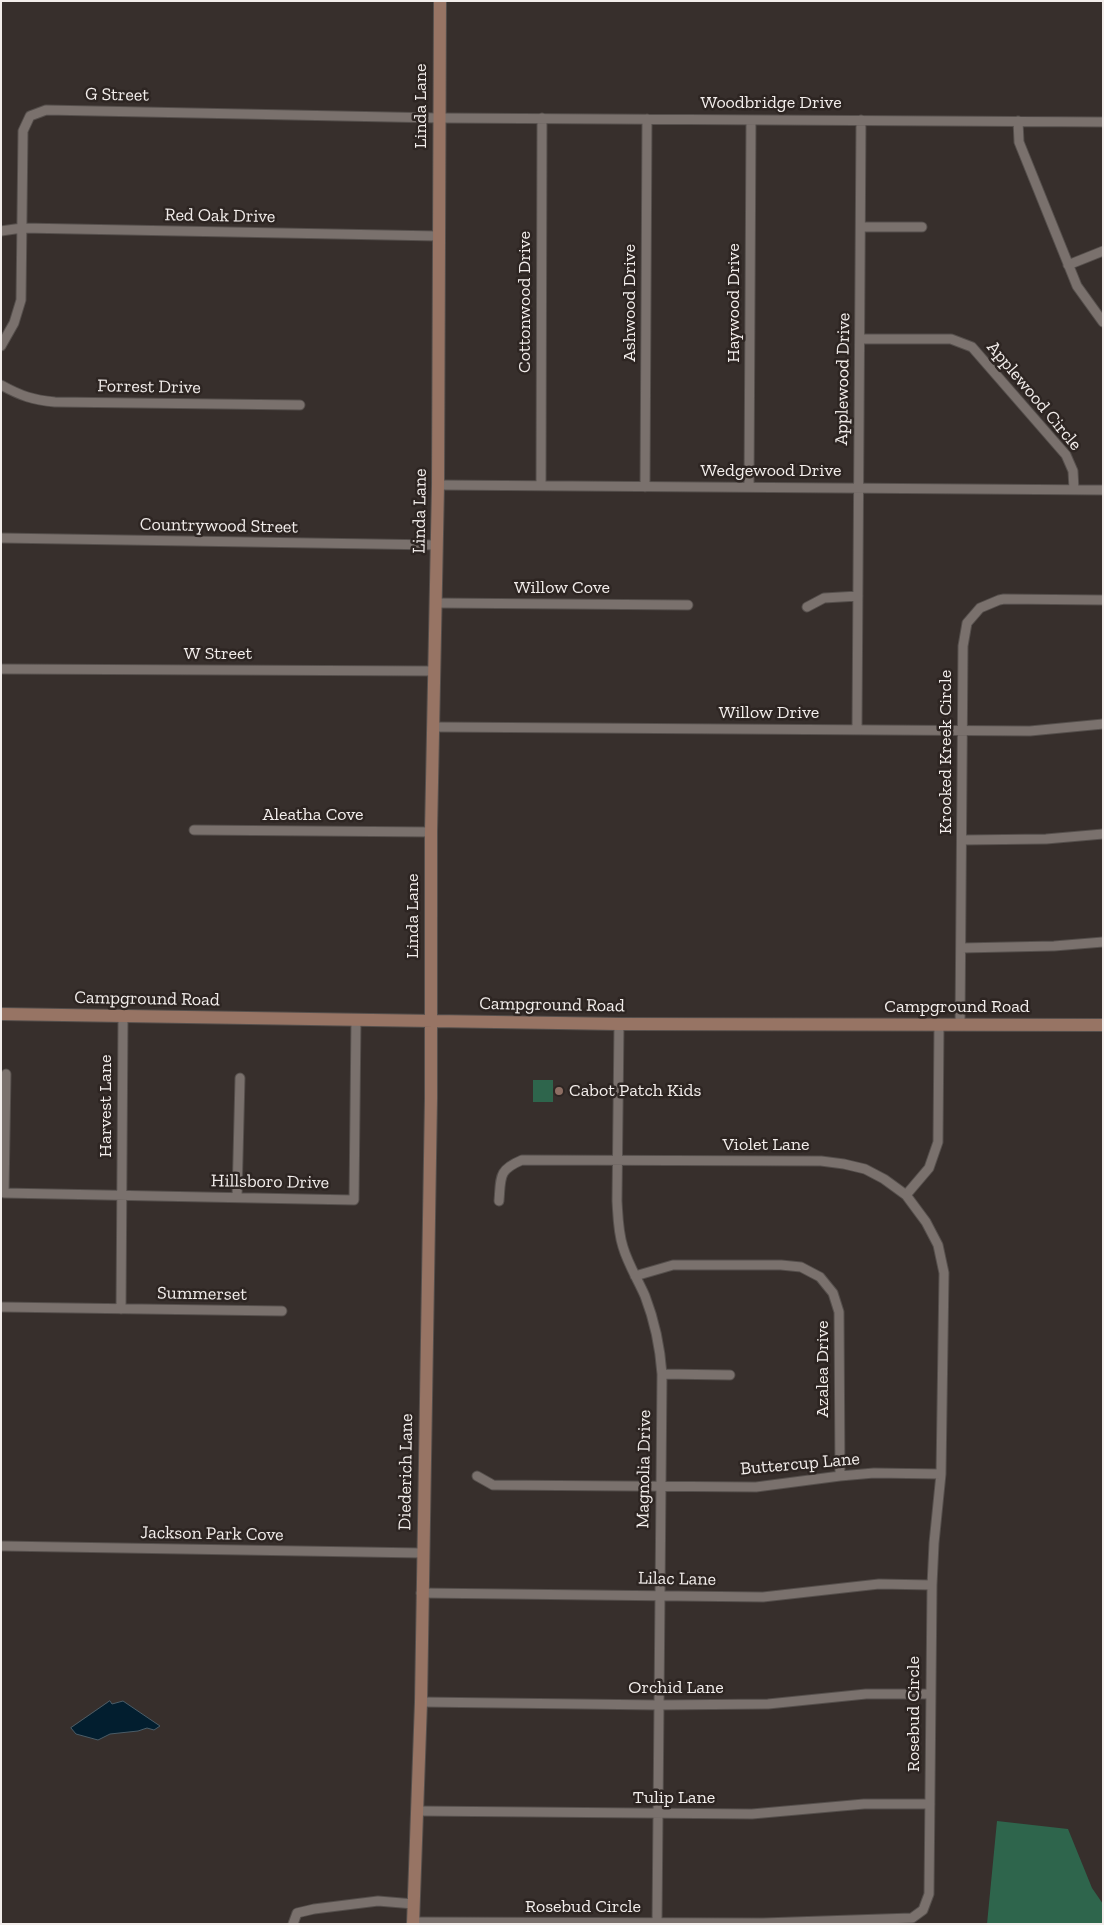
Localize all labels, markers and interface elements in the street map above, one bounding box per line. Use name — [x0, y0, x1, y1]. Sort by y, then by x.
street label: Linda Lane — [410, 63, 432, 149]
street label: G Street — [85, 84, 149, 106]
street label: Woodbridge Drive — [700, 92, 842, 114]
street label: Red Oak Drive — [164, 204, 276, 228]
street label: Cottonwood Drive — [514, 231, 536, 373]
street label: Haywood Drive — [723, 243, 745, 363]
street label: Ashwood Drive — [619, 244, 641, 362]
street label: Applewood Drive — [831, 312, 855, 446]
street label: Applewood Circle — [982, 337, 1086, 455]
street label: Forrest Drive — [97, 375, 201, 399]
street label: Wedgewood Drive — [701, 460, 841, 482]
street label: Linda Lane — [408, 468, 432, 554]
street label: Countrywood Street — [140, 514, 298, 538]
street label: Willow Cove — [514, 577, 610, 599]
street label: W Street — [184, 643, 252, 665]
street label: Krooked Kreek Circle — [935, 670, 957, 834]
street label: Willow Drive — [719, 702, 819, 724]
street label: Aleatha Cove — [262, 804, 364, 826]
street label: Linda Lane — [402, 873, 424, 959]
street label: Campground Road — [74, 987, 220, 1011]
street label: Campground Road — [479, 993, 625, 1017]
street label: Campground Road — [884, 996, 1030, 1018]
street label: Harvest Lane — [95, 1055, 117, 1157]
place label: Cabot Patch Kids — [569, 1080, 701, 1102]
marker: Cabot Patch Kids — [553, 1085, 565, 1097]
street label: Violet Lane — [723, 1134, 809, 1156]
street label: Hillsboro Drive — [211, 1170, 329, 1194]
street label: Summerset — [157, 1282, 247, 1306]
street label: Azalea Drive — [812, 1320, 834, 1418]
street label: Magnolia Drive — [632, 1409, 656, 1529]
street label: Diederich Lane — [394, 1413, 418, 1531]
street label: Buttercup Lane — [739, 1448, 861, 1480]
street label: Jackson Park Cove — [140, 1522, 284, 1546]
street label: Lilac Lane — [638, 1568, 716, 1590]
street label: Rosebud Circle — [903, 1656, 925, 1772]
street label: Orchid Lane — [628, 1677, 724, 1699]
street label: Tulip Lane — [633, 1787, 715, 1809]
street label: Rosebud Circle — [525, 1896, 641, 1918]

